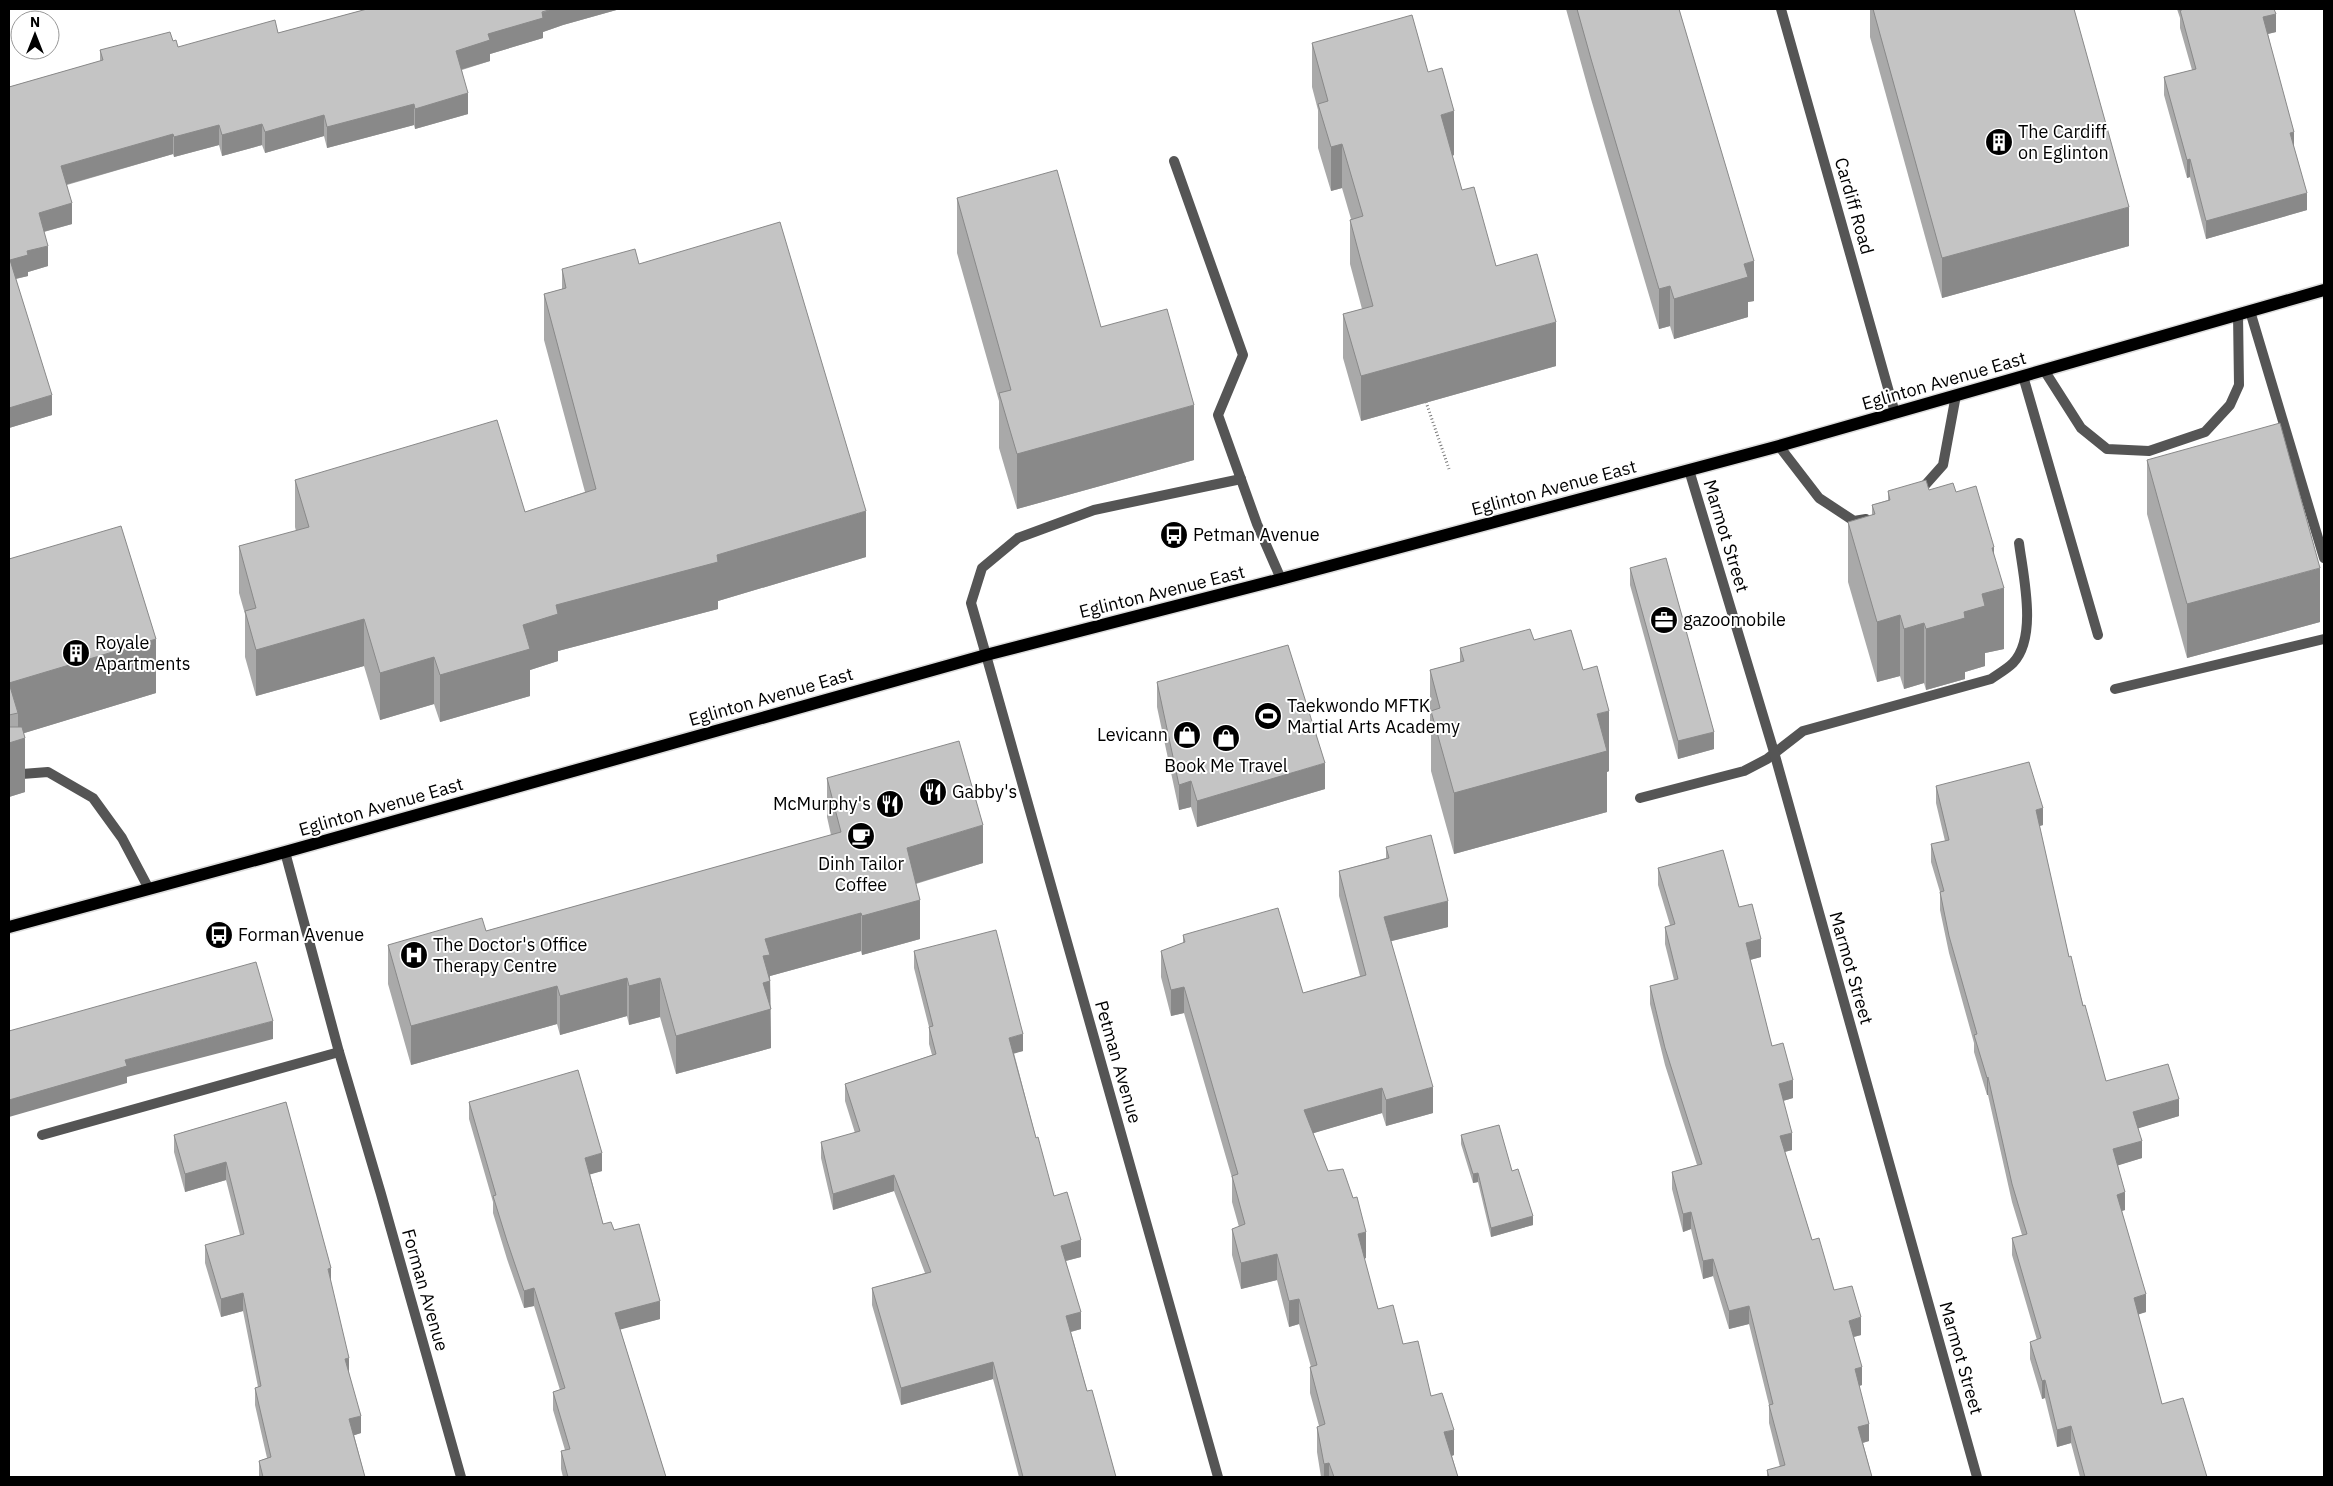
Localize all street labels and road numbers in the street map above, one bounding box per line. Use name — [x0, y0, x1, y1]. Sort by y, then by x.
street label: Cardiff Road — [1830, 155, 1879, 257]
street label: Eglinton Avenue East — [1859, 346, 2029, 415]
street label: Eglinton Avenue East — [1469, 454, 1639, 521]
street label: Marmot Street — [1698, 477, 1755, 595]
street label: Eglinton Avenue East — [1077, 560, 1247, 623]
street label: Eglinton Avenue East — [686, 662, 856, 731]
street label: Eglinton Avenue East — [296, 772, 466, 841]
street label: Marmot Street — [1824, 909, 1879, 1027]
street label: Petman Avenue — [1090, 998, 1147, 1126]
street label: Forman Avenue — [397, 1226, 454, 1354]
street label: Marmot Street — [1934, 1299, 1989, 1417]

